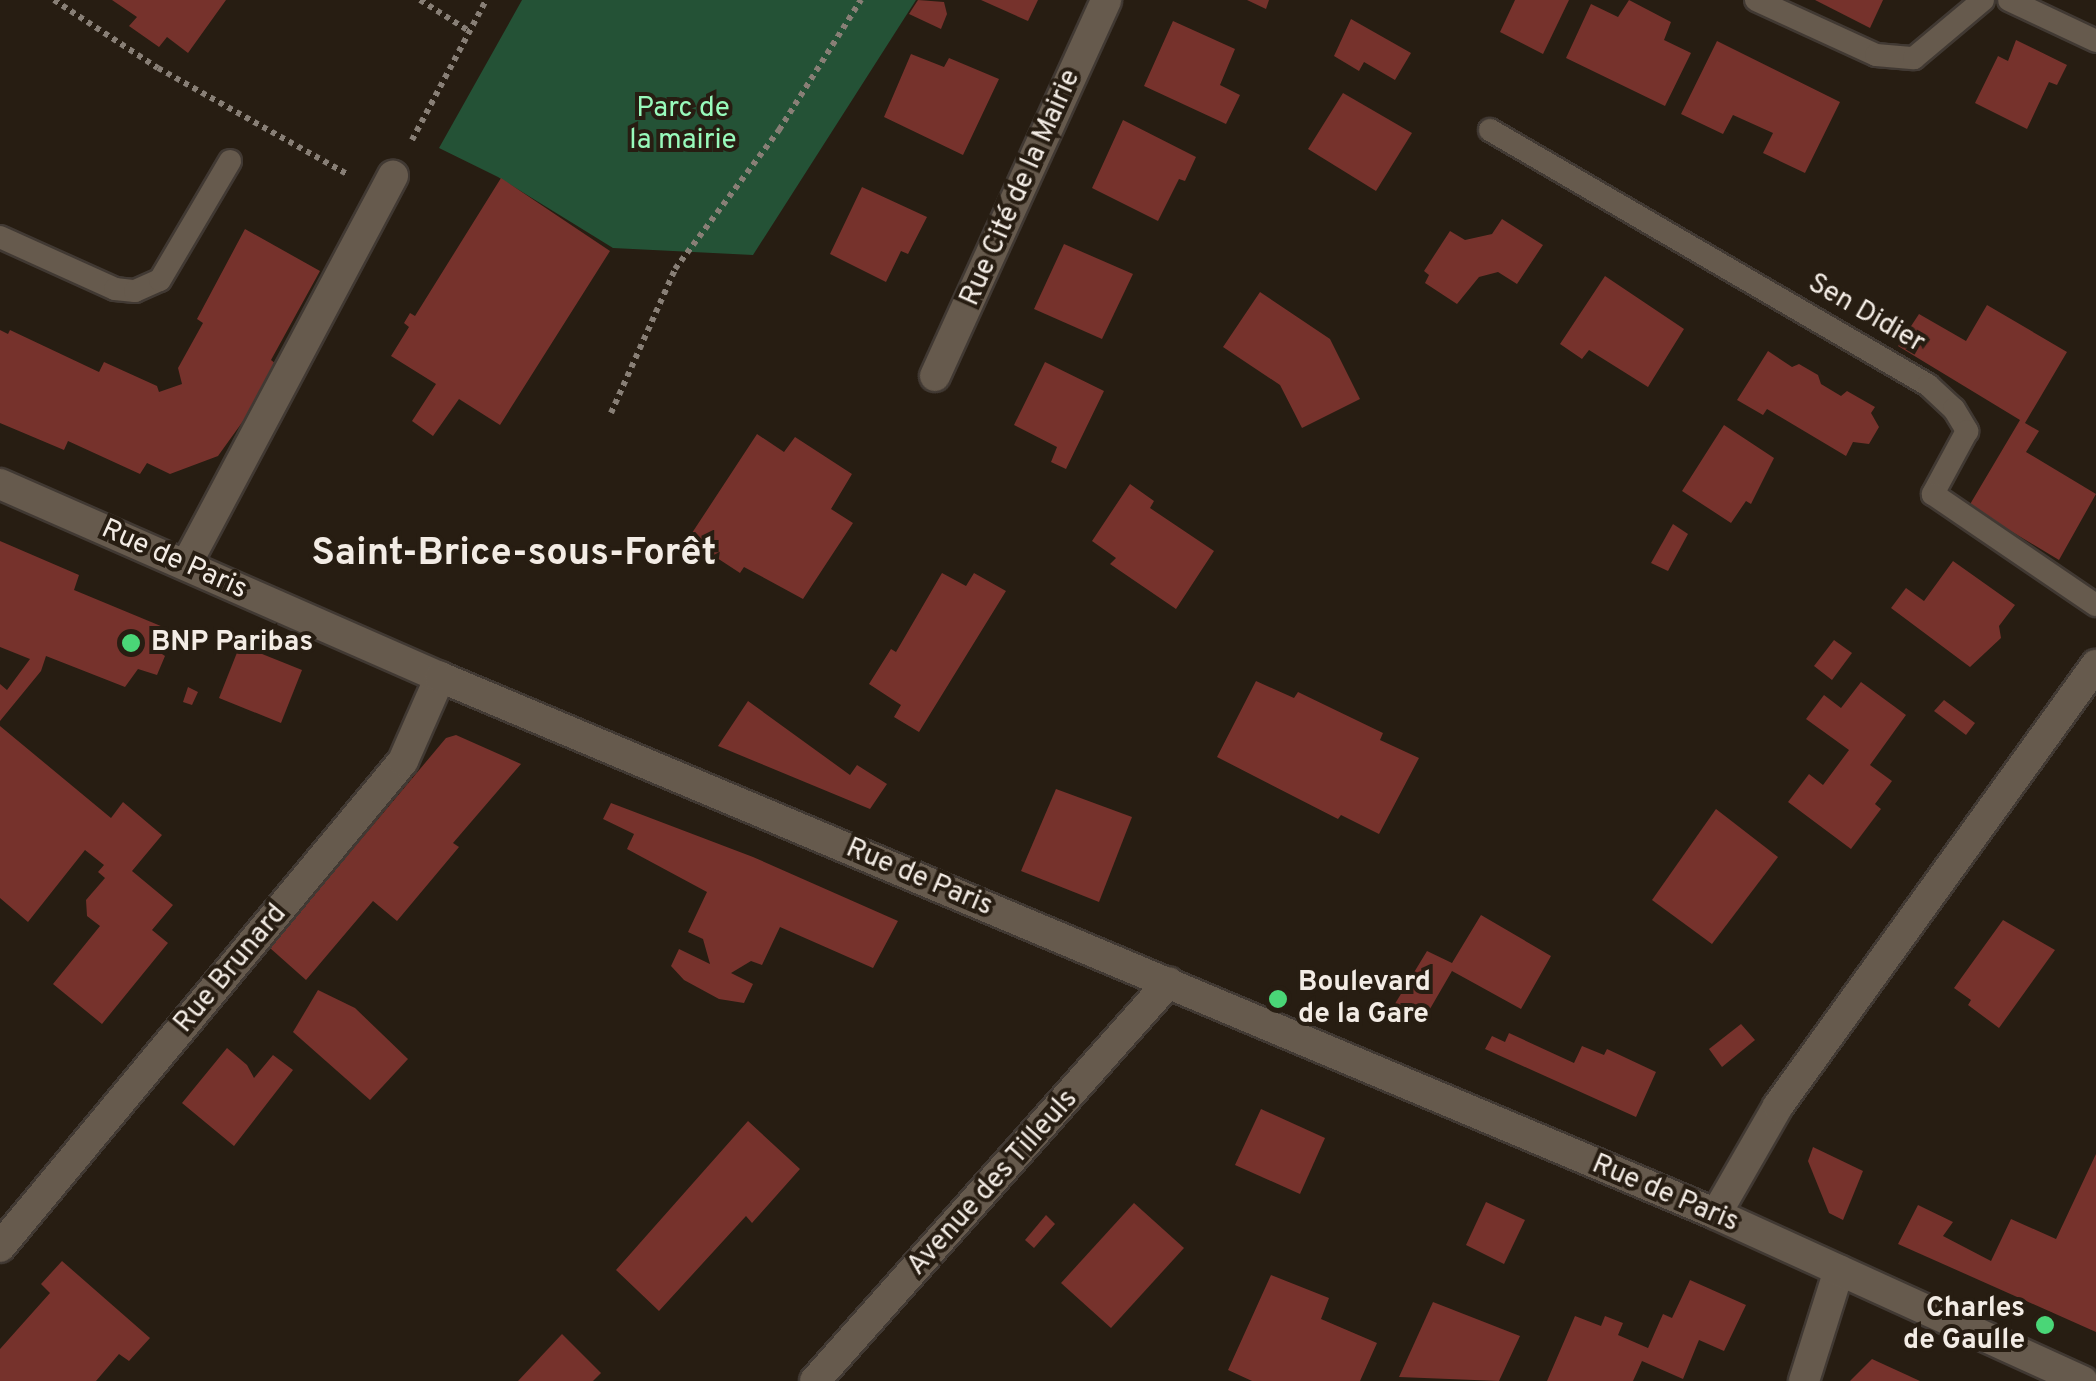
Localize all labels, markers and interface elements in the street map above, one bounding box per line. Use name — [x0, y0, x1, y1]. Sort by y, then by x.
street label: Rue Cité de la Mairie — [954, 65, 1088, 311]
park label: Parc de la mairie — [629, 92, 737, 158]
street label: Sen Didier — [1802, 267, 1930, 361]
street label: Rue de Paris — [96, 513, 252, 607]
district label: Saint-Brice-sous-Forêt — [312, 532, 716, 578]
place label: BNP Paribas — [151, 626, 313, 660]
marker: BNP Paribas — [120, 632, 142, 654]
street label: Rue de Paris — [841, 832, 997, 924]
street label: Rue Brunard — [168, 898, 294, 1040]
place label: Boulevard de la Gare — [1298, 966, 1431, 1032]
marker: Boulevard de la Gare — [1267, 988, 1289, 1010]
street label: Avenue des Tilleuls — [900, 1083, 1086, 1283]
street label: Rue de Paris — [1587, 1148, 1743, 1240]
place label: Charles de Gaulle — [1903, 1292, 2025, 1358]
marker: Charles de Gaulle — [2034, 1314, 2056, 1336]

